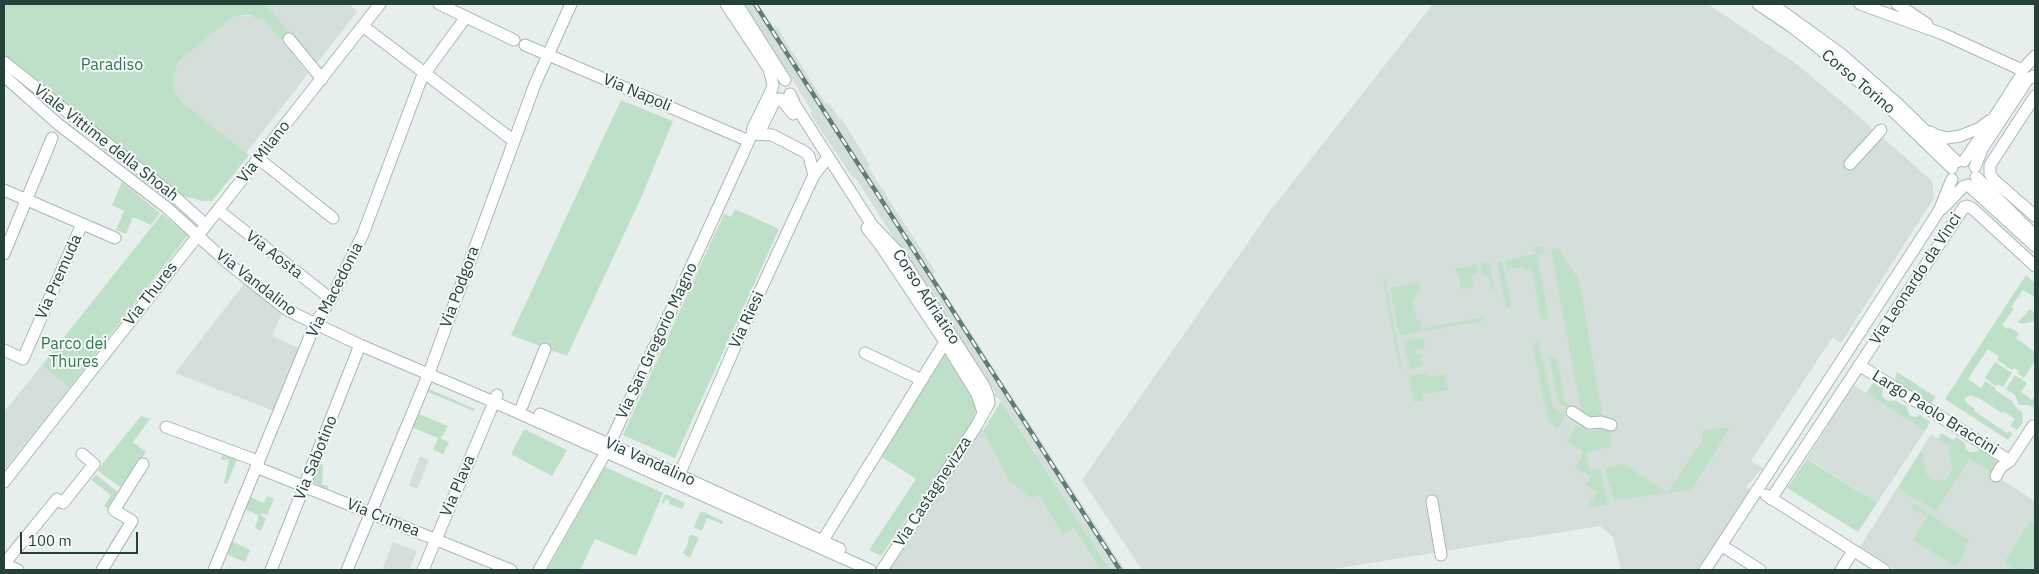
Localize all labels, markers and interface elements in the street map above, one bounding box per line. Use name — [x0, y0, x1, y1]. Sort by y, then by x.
street label: Corso Torino — [1817, 46, 1899, 118]
park label: Paradiso — [81, 55, 143, 75]
street label: Via Napoli — [600, 70, 674, 116]
street label: Viale Vittime della Shoah — [30, 80, 182, 206]
street label: Via Milano — [234, 117, 294, 187]
street label: Via Leonardo da Vinci — [1866, 209, 1966, 349]
street label: Via Aosta — [242, 227, 306, 283]
street label: Via Premuda — [32, 232, 86, 322]
street label: Via Macedonia — [303, 239, 367, 341]
street label: Via Podgora — [436, 244, 484, 330]
street label: Via Vandalino — [212, 246, 300, 320]
street label: Corso Adriatico — [888, 246, 964, 348]
street label: Via Thures — [120, 258, 182, 330]
street label: Via San Gregorio Magno — [612, 260, 702, 422]
street label: Via Riesi — [725, 288, 769, 352]
park label: Parco dei Thures — [41, 334, 107, 372]
street label: Largo Paolo Braccini — [1868, 366, 2002, 460]
street label: Via Sabotino — [290, 413, 342, 503]
street label: Via Vandalino — [602, 433, 698, 491]
street label: Via Castagnevizza — [890, 433, 976, 551]
street label: Via Plava — [437, 452, 479, 520]
street label: Via Crimea — [344, 495, 422, 541]
scale bar — [22, 522, 140, 554]
text: 100 m — [28, 531, 72, 550]

